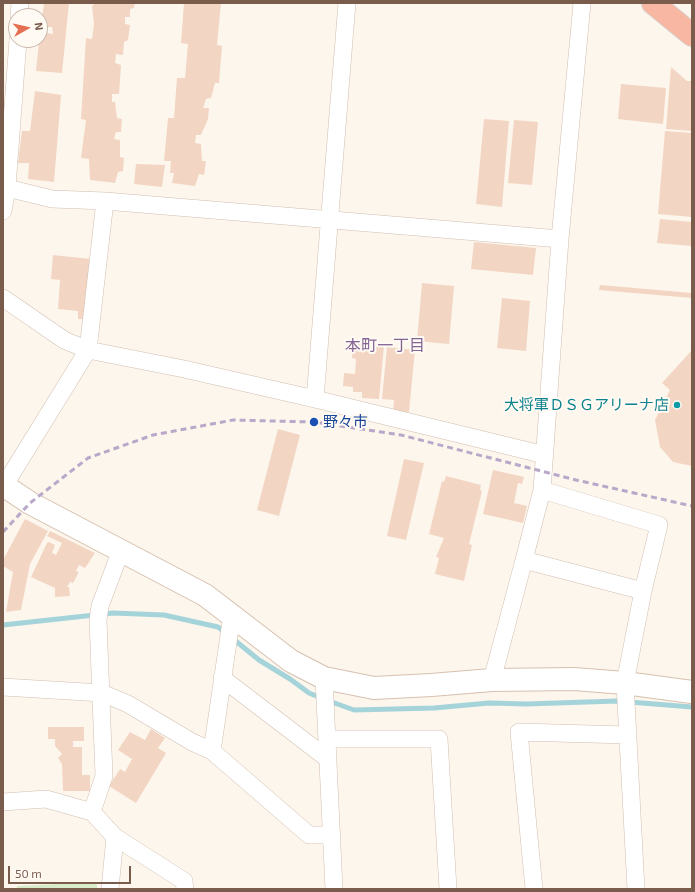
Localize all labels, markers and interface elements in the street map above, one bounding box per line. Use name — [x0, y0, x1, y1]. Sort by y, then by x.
north arrow — [8, 8, 48, 48]
text: N — [32, 22, 46, 31]
district label: 本町一丁目 — [345, 336, 425, 356]
place label: 大将軍ＤＳＧアリーナ店 — [504, 396, 669, 414]
marker: 大将軍ＤＳＧアリーナ店 — [672, 400, 682, 410]
place label: 野々市 — [323, 413, 368, 431]
marker: 野々市 — [308, 416, 320, 428]
scale bar — [10, 858, 133, 884]
text: 50 m — [15, 866, 42, 880]

